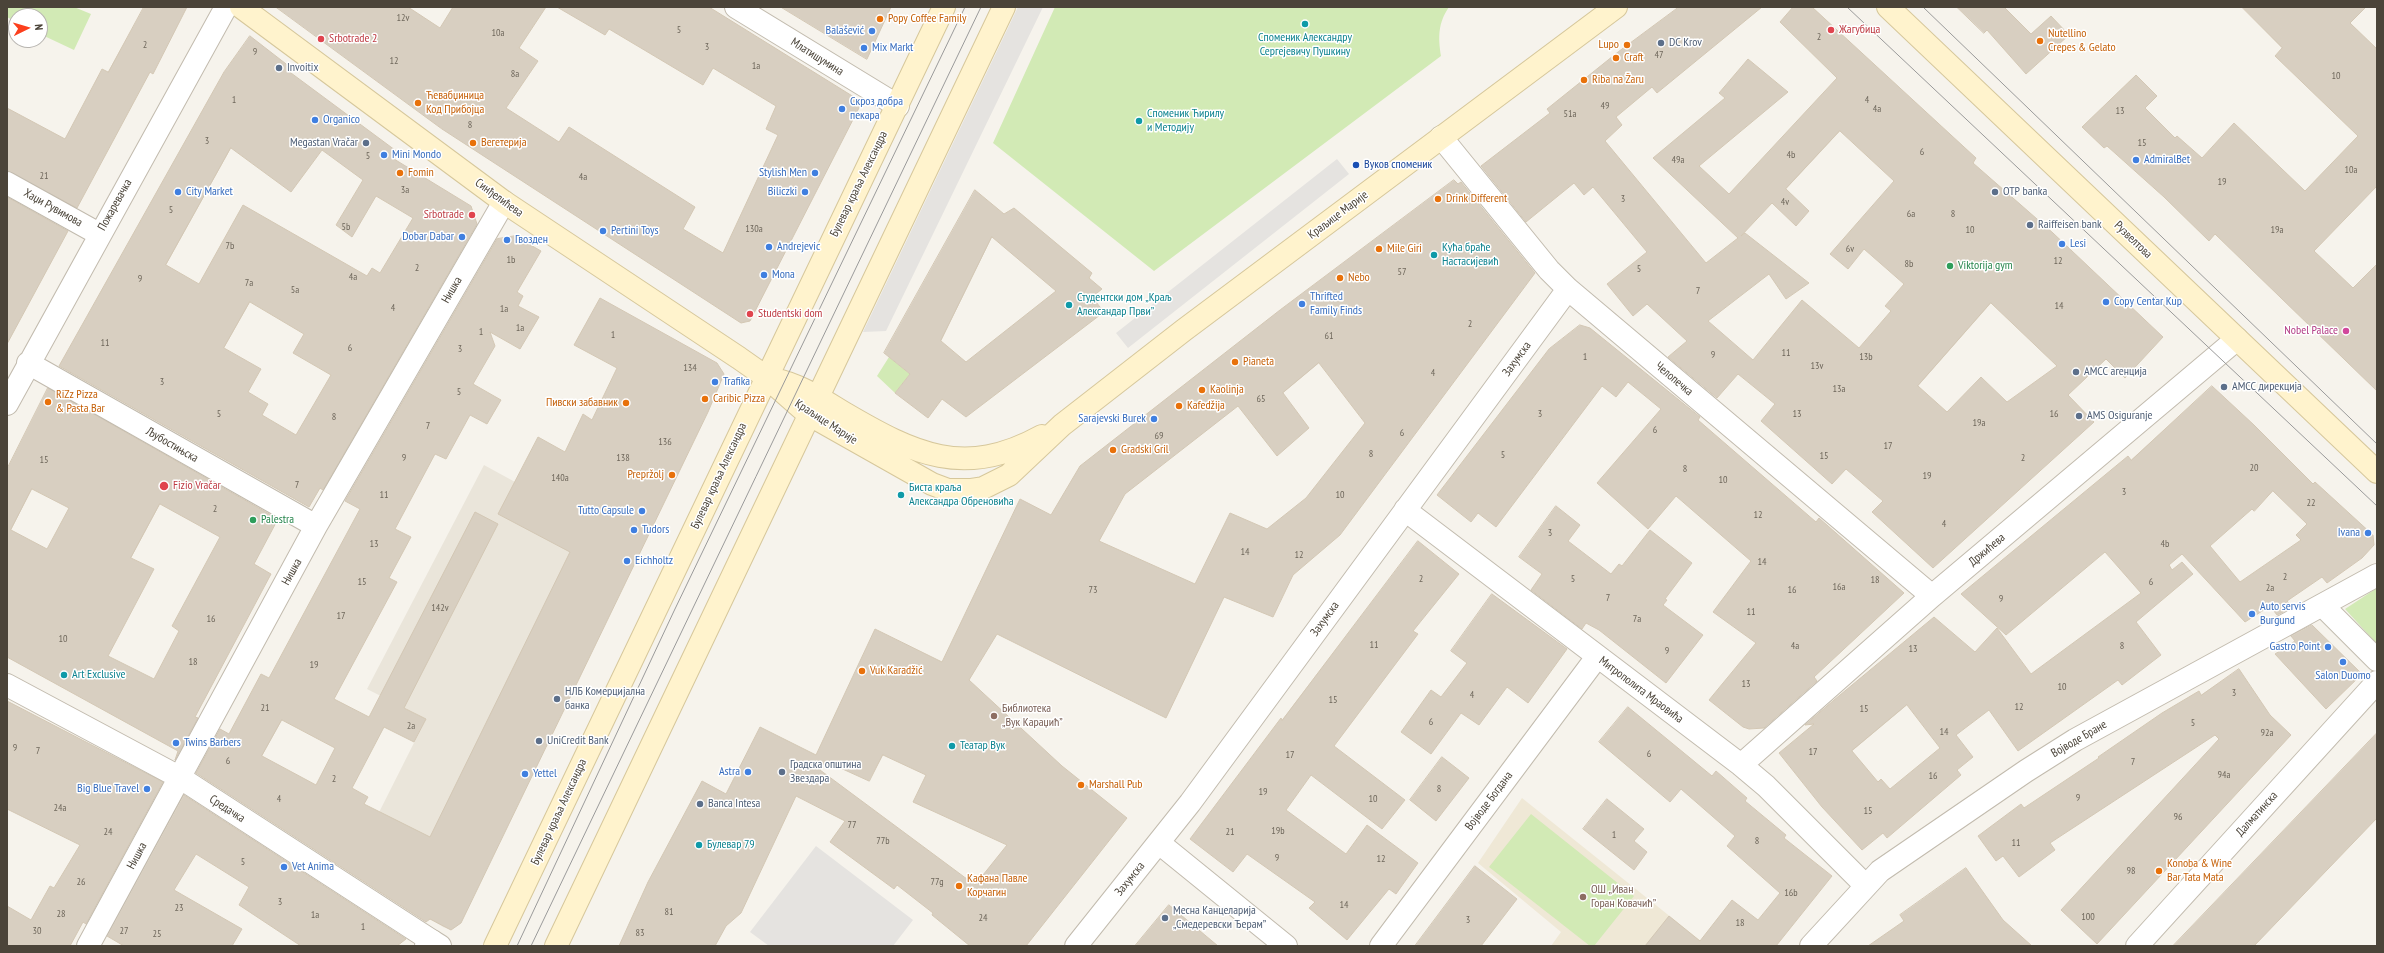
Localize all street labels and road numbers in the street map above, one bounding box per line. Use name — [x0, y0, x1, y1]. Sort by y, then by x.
street label: Млатишумина — [788, 35, 846, 79]
street label: Булевар краља Александра — [827, 129, 891, 239]
street label: Синђелићева — [472, 176, 526, 220]
street label: Пожаревачка — [95, 177, 135, 233]
street label: Хаџи Рувимова — [21, 186, 85, 230]
street label: Краљице Марије — [1305, 188, 1371, 242]
street label: Рузвелтова — [2111, 218, 2155, 262]
street label: Нишка — [439, 274, 465, 306]
street label: Захумска — [1500, 339, 1534, 379]
street label: Челопечка — [1652, 359, 1696, 399]
street label: Краљице Марије — [792, 396, 860, 448]
street label: Булевар краља Александра — [688, 421, 750, 531]
street label: Љубостињска — [143, 424, 201, 466]
street label: Држићева — [1966, 531, 2008, 569]
street label: Нишка — [279, 556, 305, 588]
street label: Захумска — [1308, 599, 1342, 639]
street label: Митрополита Мраовића — [1596, 654, 1686, 726]
street label: Војводе Бране — [2049, 717, 2109, 761]
street label: Булевар краља Александра — [528, 757, 590, 867]
street label: Војводе Богдана — [1462, 769, 1516, 833]
street label: Далматинска — [2233, 789, 2281, 839]
street label: Средачка — [206, 792, 248, 826]
street label: Нишка — [124, 840, 150, 872]
street label: Захумска — [1112, 859, 1148, 899]

